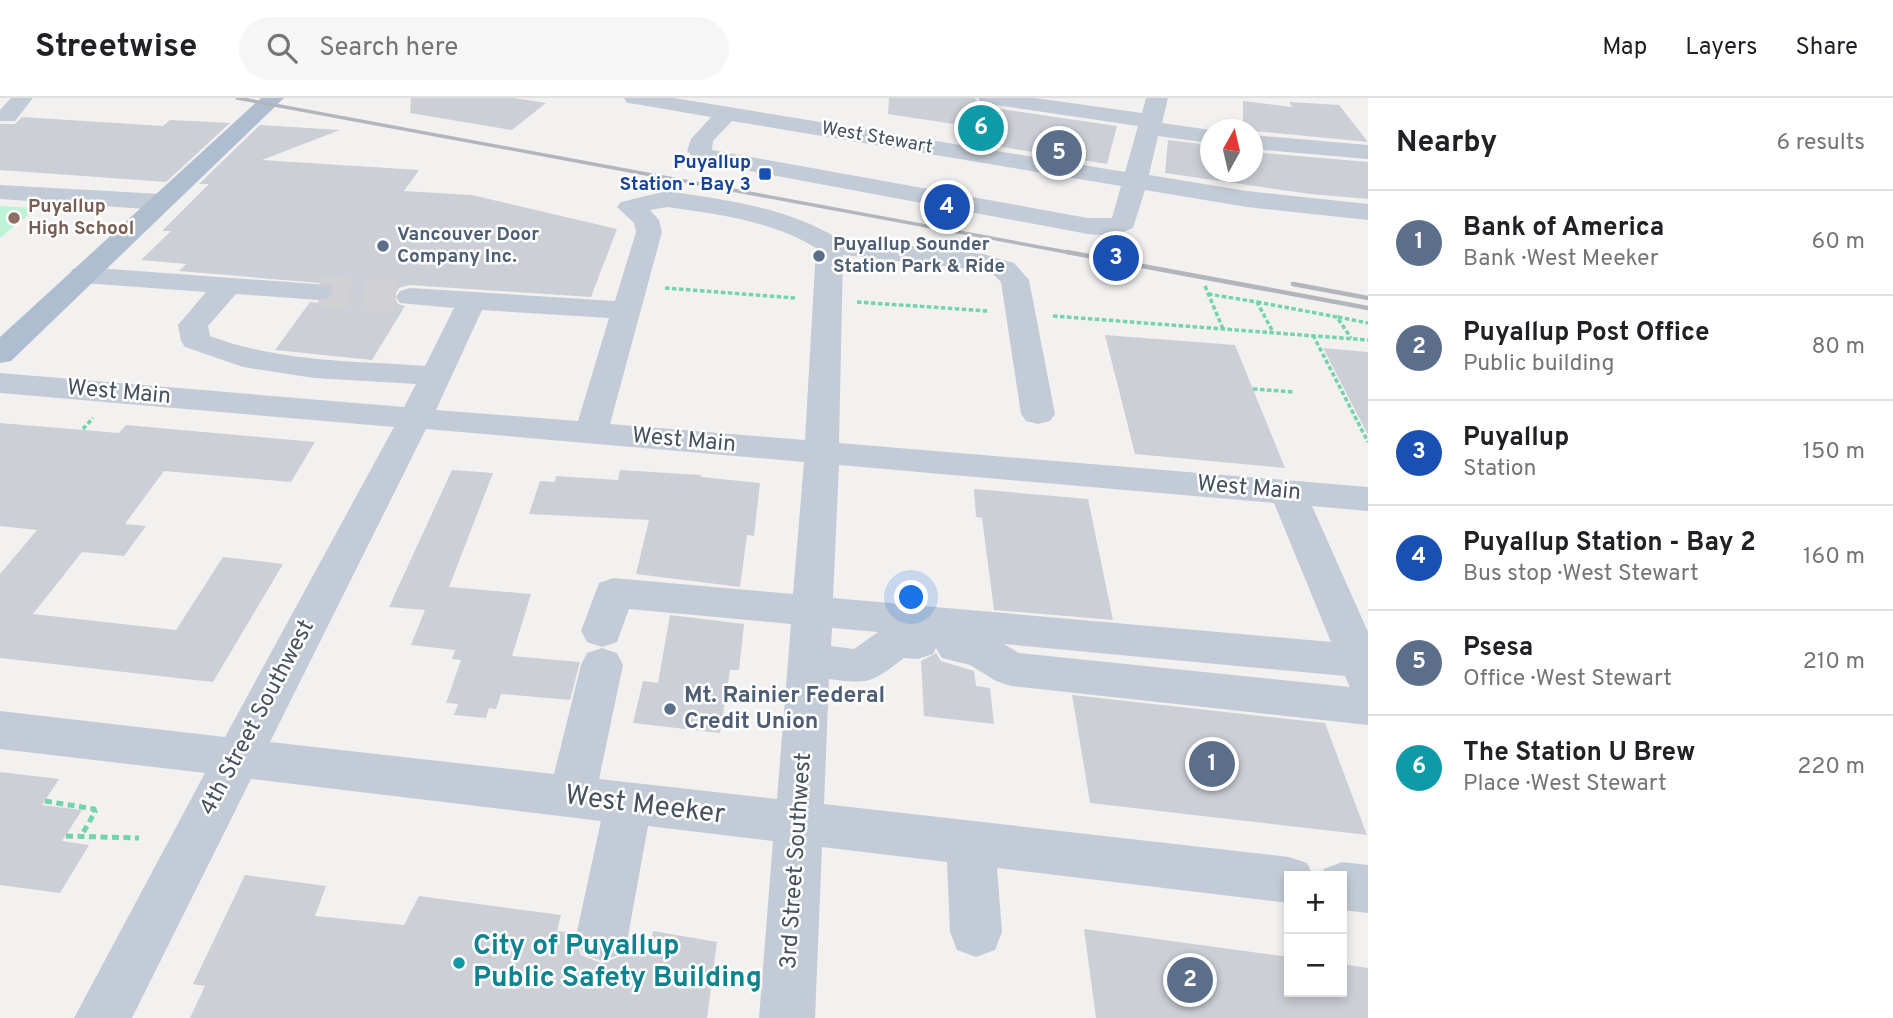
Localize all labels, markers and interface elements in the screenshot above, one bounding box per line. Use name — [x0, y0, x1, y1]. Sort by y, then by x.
search box — [239, 17, 729, 80]
text: Streetwise — [35, 27, 197, 69]
icon: search — [263, 29, 301, 67]
text: Search here — [319, 32, 458, 65]
text: Map — [1602, 33, 1647, 63]
text: Layers — [1685, 33, 1757, 63]
text: Share — [1795, 33, 1858, 63]
pin: 6 — [958, 102, 1004, 154]
street label: West Stewart — [819, 116, 935, 160]
north arrow — [1200, 119, 1263, 182]
text: Nearby — [1396, 125, 1497, 162]
pin: 5 — [1036, 127, 1082, 179]
text: 6 results — [1777, 129, 1865, 158]
place label: Puyallup Station - Bay 3 — [620, 151, 751, 197]
marker: Puyallup Station - Bay 3 — [757, 166, 773, 182]
pin: 4 — [924, 181, 970, 233]
place label: Puyallup High School — [28, 195, 134, 241]
marker: Puyallup High School — [6, 210, 22, 226]
text: Bank of America — [1463, 212, 1664, 245]
place label: Vancouver Door Company Inc. — [397, 223, 539, 269]
text: 1 — [1414, 228, 1424, 257]
text: 60 m — [1812, 228, 1865, 257]
pin: 3 — [1093, 232, 1139, 284]
place label: Puyallup Sounder Station Park & Ride — [833, 233, 1005, 279]
marker: Vancouver Door Company Inc. — [375, 238, 391, 254]
text: Bank · West Meeker — [1463, 245, 1659, 274]
marker: Puyallup Sounder Station Park & Ride — [811, 248, 827, 264]
text: Puyallup Post Office — [1463, 317, 1710, 350]
text: 2 — [1412, 333, 1426, 362]
text: 80 m — [1812, 333, 1865, 362]
text: Public building — [1463, 350, 1615, 379]
street label: West Main — [66, 374, 172, 412]
street label: West Main — [631, 422, 737, 460]
text: Puyallup — [1463, 422, 1569, 455]
text: 3 — [1412, 438, 1426, 467]
text: 150 m — [1803, 438, 1865, 467]
text: Station — [1463, 455, 1537, 484]
street label: West Main — [1196, 470, 1302, 508]
text: Puyallup Station - Bay 2 — [1463, 527, 1756, 560]
text: 4 — [1412, 543, 1426, 572]
text: 160 m — [1803, 543, 1865, 572]
text: Bus stop · West Stewart — [1463, 560, 1699, 589]
your location — [894, 580, 928, 614]
street label: 4th Street Southwest — [194, 615, 322, 821]
text: Psesa — [1463, 632, 1533, 665]
text: 5 — [1412, 648, 1426, 677]
text: 210 m — [1803, 648, 1865, 677]
text: Office · West Stewart — [1463, 665, 1672, 694]
place label: Mt. Rainier Federal Credit Union — [684, 682, 885, 737]
marker: Mt. Rainier Federal Credit Union — [662, 701, 678, 717]
text: The Station U Brew — [1463, 737, 1695, 770]
pin: 1 — [1189, 738, 1235, 790]
street label: 3rd Street Southwest — [775, 752, 819, 970]
text: 6 — [1412, 753, 1426, 782]
text: 220 m — [1797, 753, 1865, 782]
text: Place · West Stewart — [1463, 770, 1667, 799]
street label: West Meeker — [563, 778, 727, 834]
map controls — [1284, 871, 1347, 997]
button: + — [1284, 871, 1347, 934]
place label: City of Puyallup Public Safety Building — [473, 929, 762, 997]
button: − — [1284, 934, 1347, 997]
pin: 2 — [1167, 954, 1213, 1006]
marker: City of Puyallup Public Safety Building — [451, 955, 467, 971]

